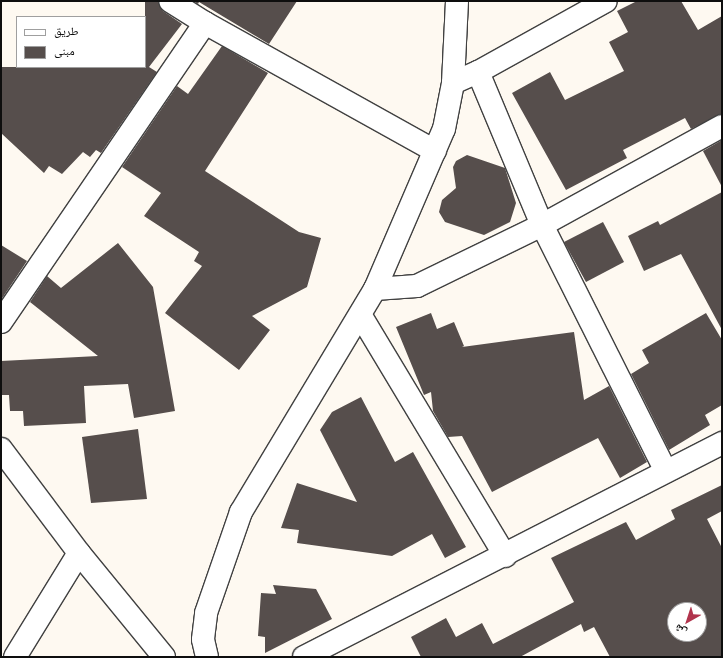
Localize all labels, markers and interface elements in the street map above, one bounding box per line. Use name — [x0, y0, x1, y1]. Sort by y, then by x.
legend — [16, 16, 146, 68]
text: طريق — [54, 23, 79, 38]
text: مبنى — [54, 43, 75, 58]
north arrow — [667, 602, 707, 642]
text: ش — [671, 621, 689, 640]

